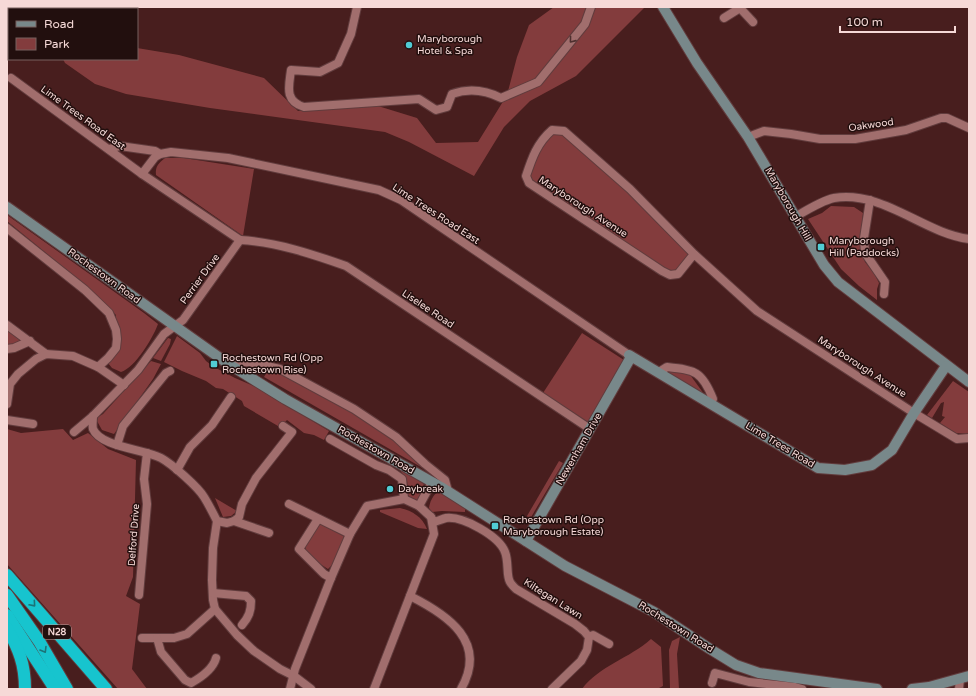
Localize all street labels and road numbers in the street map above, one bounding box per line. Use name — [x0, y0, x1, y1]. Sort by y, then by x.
street label: Lime Trees Road East — [38, 83, 128, 153]
street label: Oakwood — [848, 116, 894, 134]
street label: Maryborough Hill — [762, 165, 814, 243]
street label: Maryborough Avenue — [536, 174, 630, 240]
street label: Lime Trees Road East — [390, 181, 482, 247]
street label: Rochestown Road — [65, 246, 143, 306]
street label: Perrier Drive — [178, 251, 222, 306]
street label: Liselee Road — [400, 287, 456, 331]
street label: Maryborough Avenue — [815, 334, 909, 400]
street label: Newenham Drive — [553, 411, 605, 487]
street label: Lime Trees Road — [743, 420, 817, 470]
street label: Rochestown Road — [336, 423, 416, 477]
street label: Delford Drive — [126, 503, 142, 566]
street label: Kiltegan Lawn — [521, 576, 585, 622]
street label: Rochestown Road — [636, 599, 716, 655]
road number: N28 — [43, 625, 71, 639]

